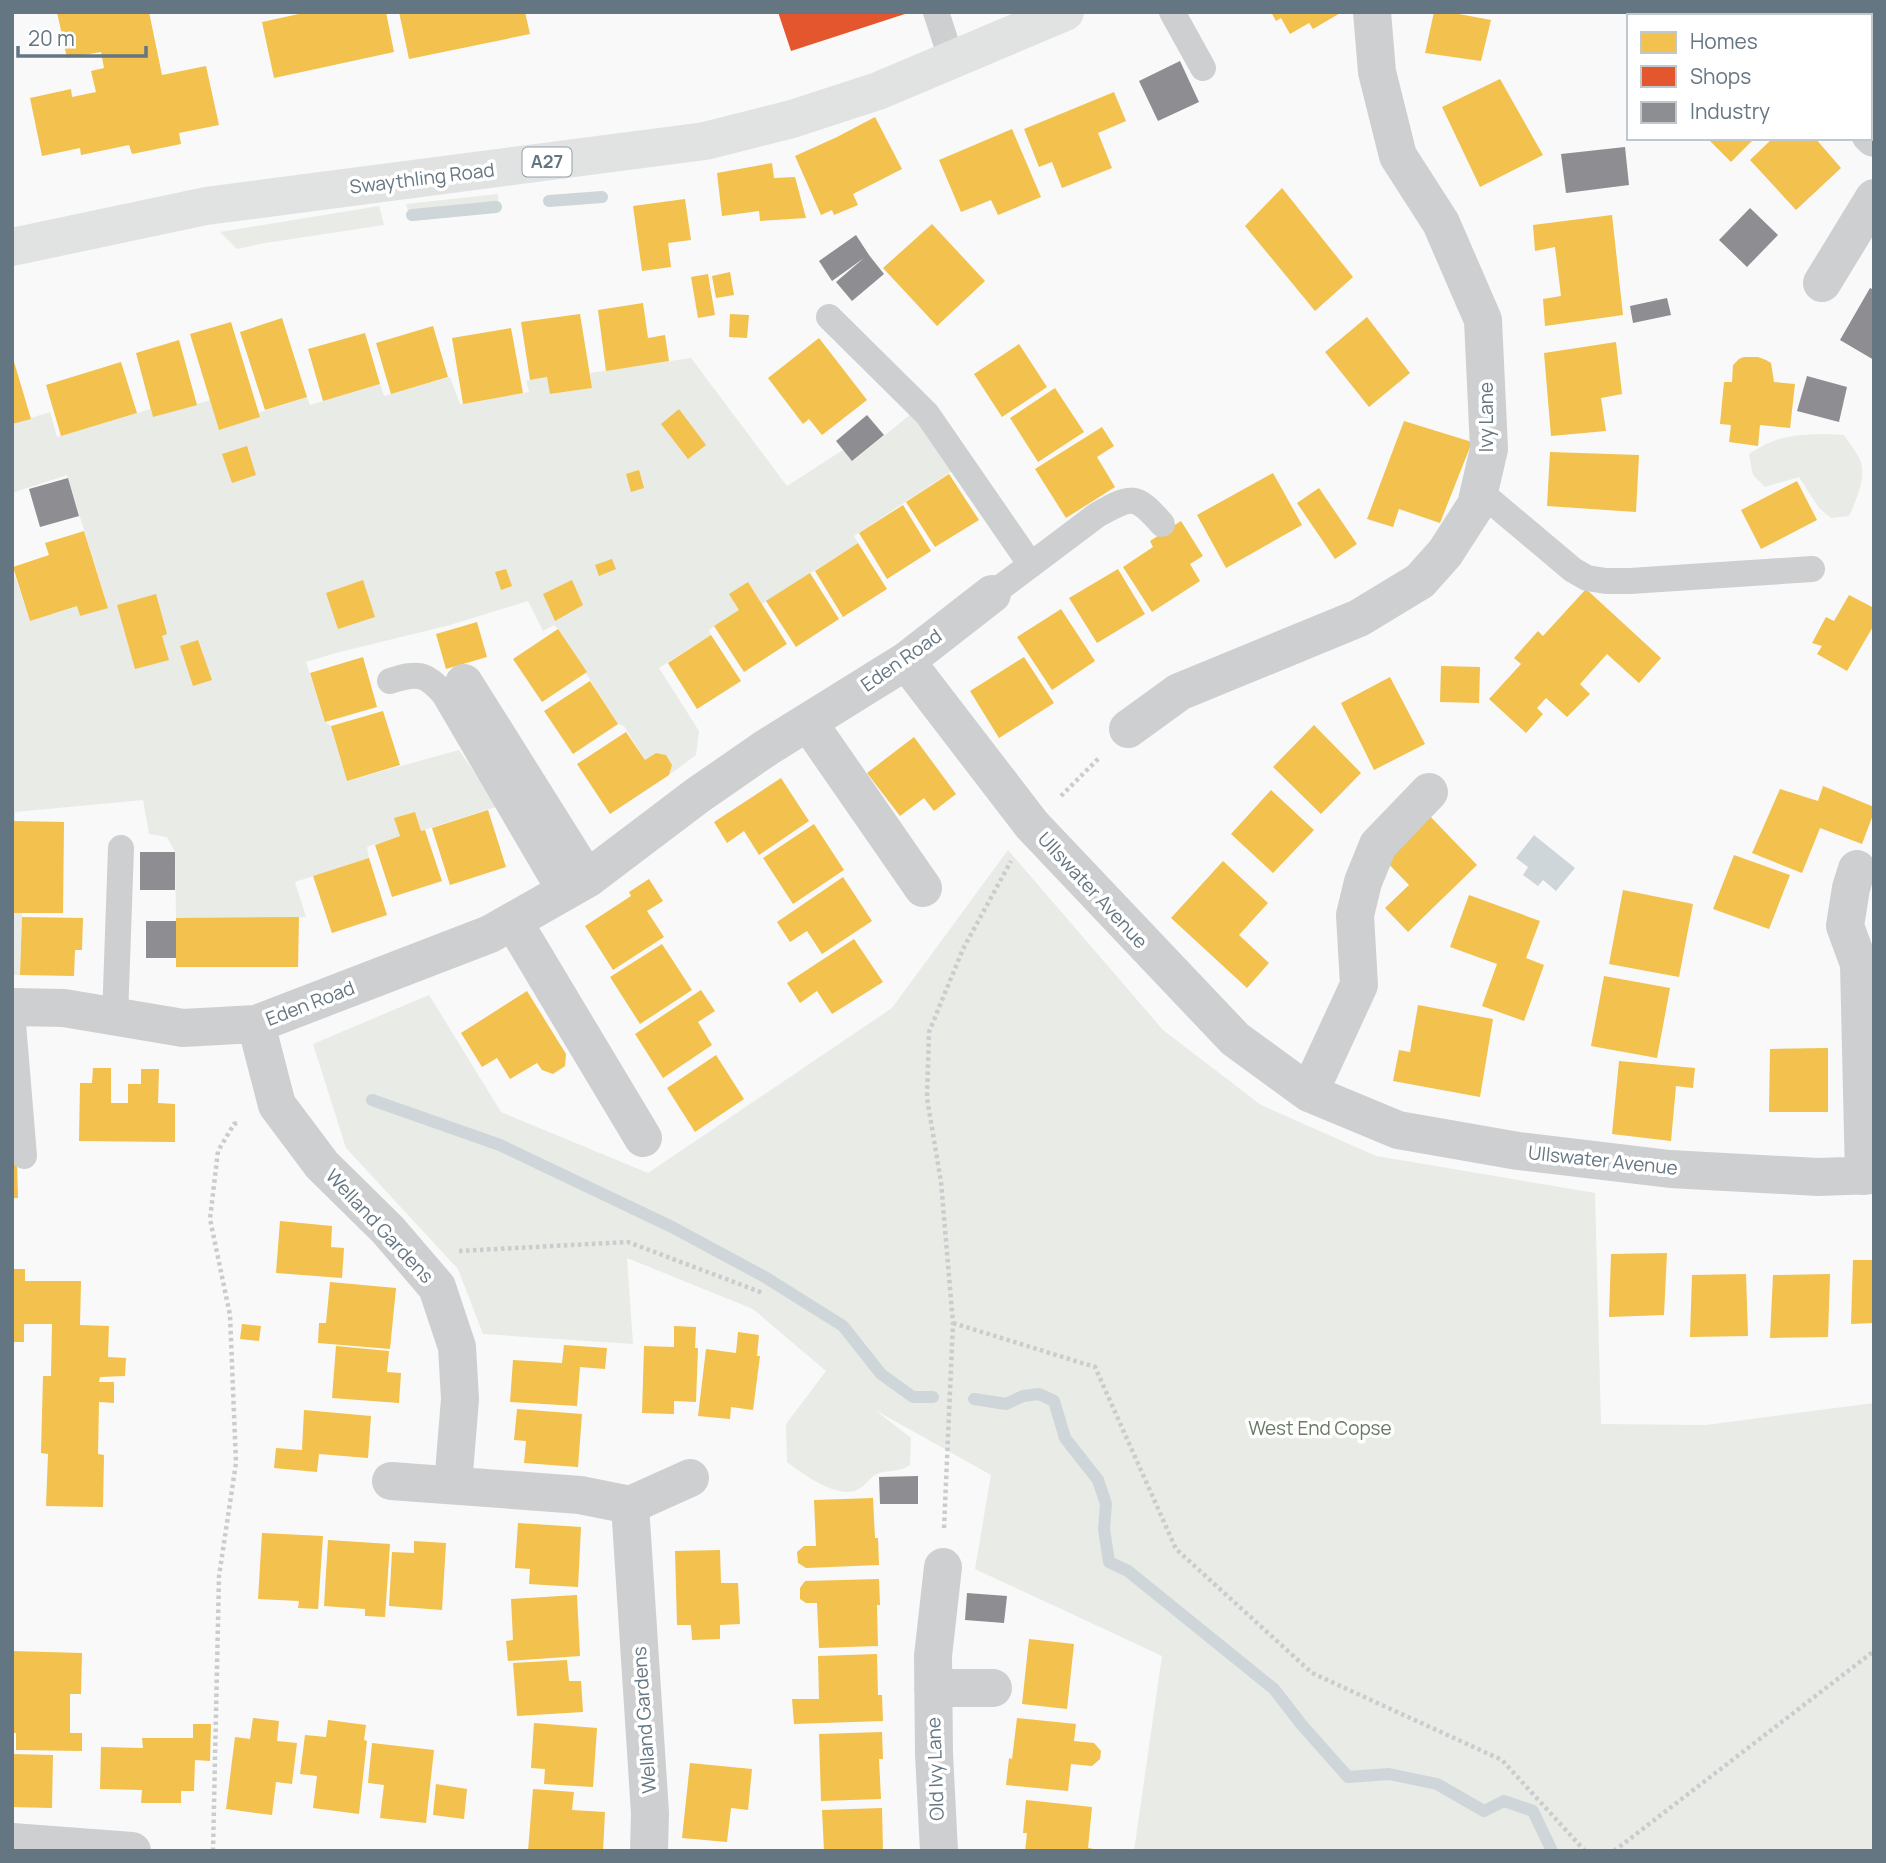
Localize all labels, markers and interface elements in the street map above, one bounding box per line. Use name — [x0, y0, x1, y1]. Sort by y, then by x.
scale bar — [18, 14, 145, 58]
legend — [1627, 14, 1872, 140]
text: 20 m — [28, 24, 75, 52]
text: Homes — [1690, 27, 1758, 55]
text: Shops — [1690, 62, 1751, 90]
text: Industry — [1690, 97, 1770, 125]
road number: A27 — [522, 148, 572, 176]
street label: Swaythling Road — [348, 156, 496, 200]
street label: Ivy Lane — [1473, 382, 1499, 452]
street label: Eden Road — [855, 623, 947, 697]
street label: Ullswater Avenue — [1032, 826, 1154, 954]
street label: Eden Road — [262, 974, 358, 1032]
street label: Ullswater Avenue — [1527, 1139, 1679, 1181]
street label: Welland Gardens — [320, 1163, 440, 1289]
park label: West End Copse — [1248, 1415, 1392, 1441]
street label: Welland Gardens — [626, 1646, 662, 1794]
street label: Old Ivy Lane — [920, 1717, 950, 1821]

